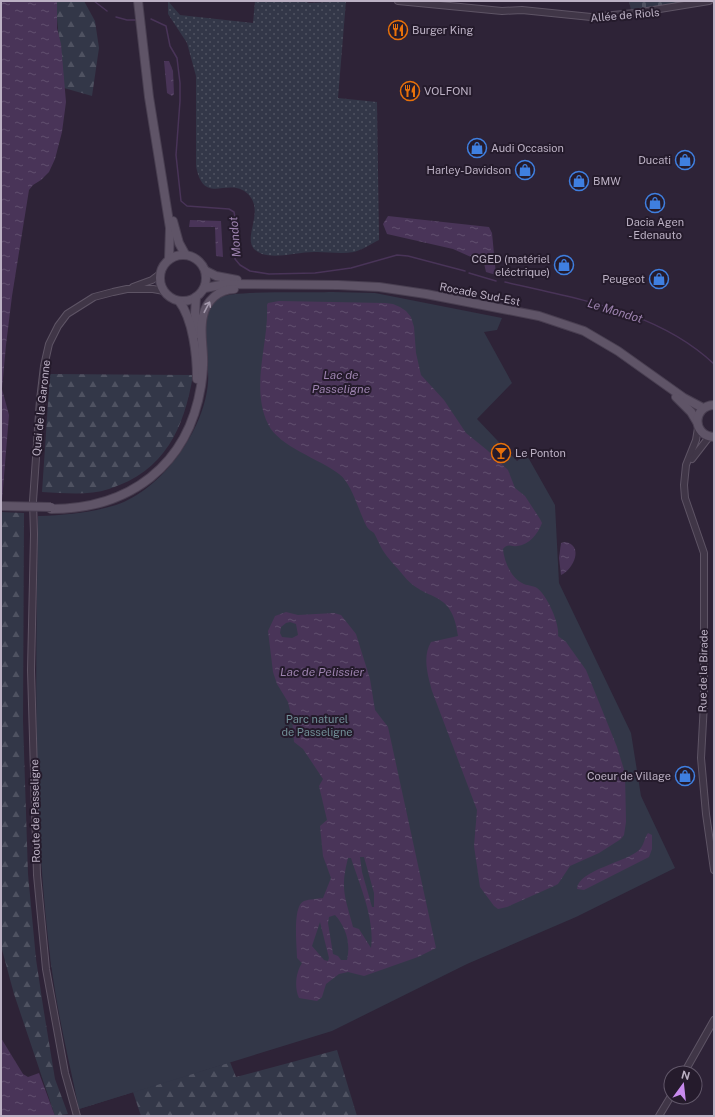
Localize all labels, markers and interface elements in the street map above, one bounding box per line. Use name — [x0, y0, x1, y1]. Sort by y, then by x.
street label: Allée de Riols — [590, 6, 661, 24]
restaurant icon: Burger King — [387, 19, 409, 41]
place label: Burger King — [412, 24, 473, 36]
restaurant icon: VOLFONI — [399, 80, 421, 102]
place label: VOLFONI — [424, 85, 472, 97]
shop icon: Audi Occasion — [466, 137, 488, 159]
place label: Audi Occasion — [491, 142, 564, 154]
shop icon: Ducati — [674, 149, 696, 171]
place label: Ducati — [638, 154, 671, 166]
shop icon: Harley-Davidson — [514, 159, 536, 181]
place label: Harley-Davidson — [427, 164, 511, 176]
shop icon: BMW — [568, 170, 590, 192]
place label: BMW — [593, 175, 621, 187]
shop icon: Dacia Agen - Edenauto — [644, 192, 666, 214]
water label: Mondot — [226, 215, 244, 258]
place label: Dacia Agen - Edenauto — [626, 216, 684, 241]
place label: CGED (matériel eléctrique) — [472, 253, 550, 278]
shop icon: CGED (matériel eléctrique) — [553, 254, 575, 276]
shop icon: Peugeot — [648, 268, 670, 290]
place label: Peugeot — [602, 273, 645, 285]
street label: Rocade Sud-Est — [439, 280, 521, 308]
water label: Le Mondot — [586, 296, 645, 326]
one-way arrow — [204, 301, 211, 313]
street label: Quai de la Garonne — [30, 359, 52, 457]
water label: Lac de Passeligne — [312, 368, 371, 396]
bar icon: Le Ponton — [490, 442, 512, 464]
place label: Le Ponton — [515, 447, 566, 459]
street label: Rue de la Birade — [696, 629, 710, 713]
water label: Lac de Pelissier — [280, 665, 364, 679]
park label: Parc naturel de Passeligne — [281, 713, 353, 738]
street label: Route de Passeligne — [28, 759, 42, 863]
shop icon: Coeur de Village — [674, 765, 696, 787]
place label: Coeur de Village — [587, 770, 671, 782]
north arrow — [663, 1065, 703, 1105]
text: N — [680, 1068, 691, 1082]

